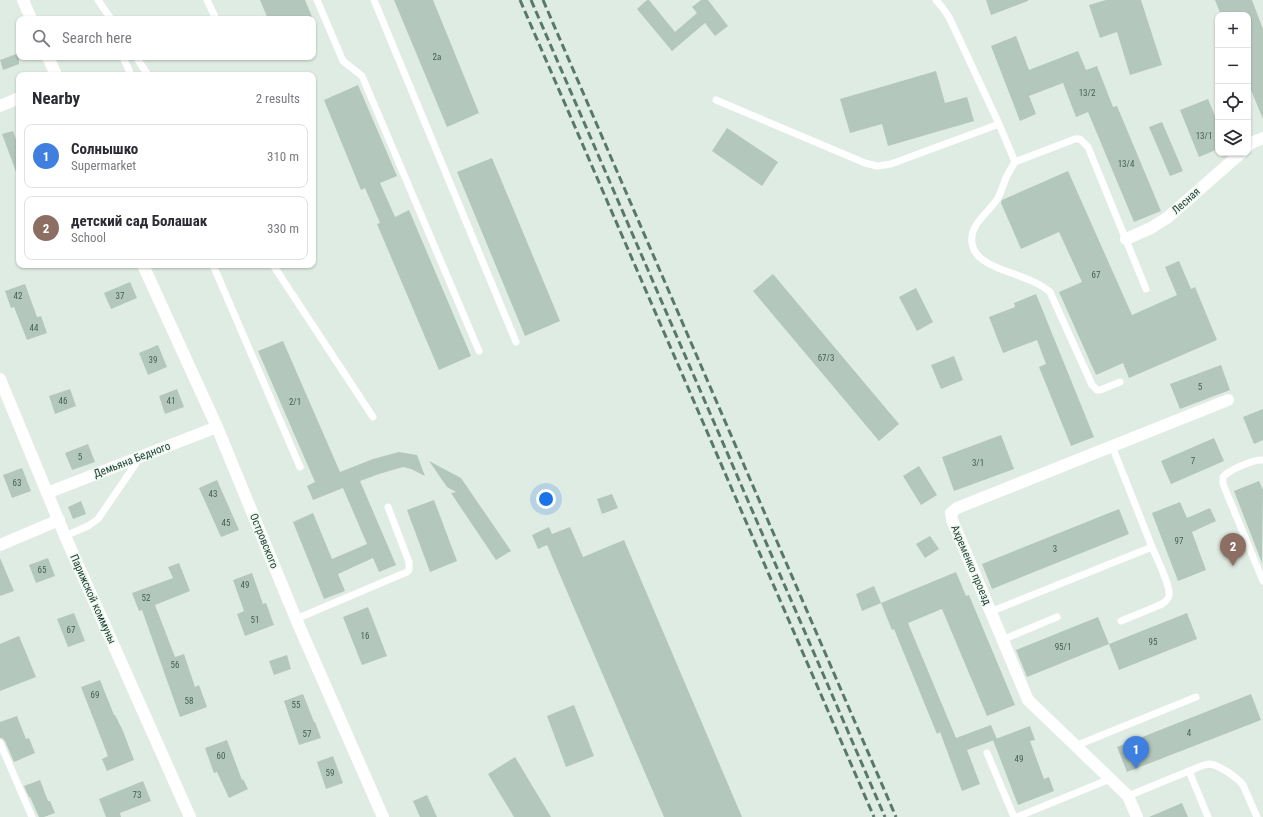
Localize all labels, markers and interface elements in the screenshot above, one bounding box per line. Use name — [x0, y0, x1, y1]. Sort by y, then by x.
map controls — [1215, 12, 1251, 156]
button: + — [1215, 12, 1251, 48]
search box — [16, 16, 316, 60]
icon: search — [30, 27, 52, 49]
text: Search here — [62, 29, 132, 47]
button: − — [1215, 48, 1251, 84]
house number: 2а — [433, 52, 441, 62]
button: locate — [1215, 84, 1251, 120]
text: Nearby — [32, 88, 80, 108]
house number: 13/2 — [1079, 88, 1096, 98]
text: 2 results — [256, 91, 300, 106]
button: layers — [1215, 120, 1251, 156]
house number: 13/1 — [1196, 131, 1212, 141]
text: Солнышко — [71, 140, 138, 158]
text: 1 — [43, 149, 49, 164]
text: 310 m — [267, 149, 299, 164]
text: Supermarket — [71, 158, 136, 173]
house number: 13/4 — [1118, 159, 1135, 169]
street label: Лесная — [1169, 185, 1203, 217]
text: детский сад Болашак — [71, 212, 207, 230]
text: 2 — [43, 221, 49, 236]
text: 330 m — [267, 221, 299, 236]
text: School — [71, 230, 106, 245]
house number: 67 — [1092, 270, 1101, 280]
house number: 42 — [14, 291, 23, 301]
house number: 37 — [116, 291, 125, 301]
house number: 44 — [30, 323, 39, 333]
house number: 67/3 — [818, 353, 834, 363]
house number: 39 — [149, 355, 157, 365]
house number: 5 — [1198, 382, 1203, 392]
house number: 46 — [59, 396, 67, 406]
house number: 41 — [167, 396, 175, 406]
house number: 2/1 — [289, 397, 301, 407]
street label: Демьяна Бедного — [92, 439, 173, 481]
house number: 5 — [78, 452, 83, 462]
house number: 7 — [1191, 456, 1196, 466]
house number: 3/1 — [972, 458, 984, 468]
house number: 63 — [13, 478, 21, 488]
house number: 43 — [209, 489, 217, 499]
your location — [536, 489, 556, 509]
street label: Островского — [247, 512, 281, 571]
house number: 45 — [222, 518, 231, 528]
street label: Ахременко проезд — [948, 523, 994, 607]
pin: 2 — [1220, 533, 1246, 566]
house number: 97 — [1175, 536, 1184, 546]
house number: 3 — [1053, 544, 1057, 554]
street label: Парижской коммуны — [67, 552, 119, 646]
house number: 65 — [38, 565, 47, 575]
house number: 49 — [241, 580, 249, 590]
house number: 52 — [142, 593, 151, 603]
house number: 51 — [251, 615, 259, 625]
house number: 67 — [67, 625, 76, 635]
house number: 16 — [361, 631, 369, 641]
house number: 95 — [1149, 637, 1158, 647]
house number: 95/1 — [1055, 642, 1071, 652]
house number: 56 — [171, 660, 179, 670]
house number: 69 — [91, 690, 99, 700]
house number: 58 — [185, 696, 193, 706]
house number: 55 — [292, 700, 301, 710]
house number: 4 — [1187, 728, 1192, 738]
house number: 57 — [303, 729, 312, 739]
pin: 1 — [1123, 736, 1149, 769]
house number: 60 — [217, 751, 225, 761]
house number: 49 — [1015, 754, 1023, 764]
house number: 59 — [326, 768, 334, 778]
house number: 73 — [133, 790, 141, 800]

